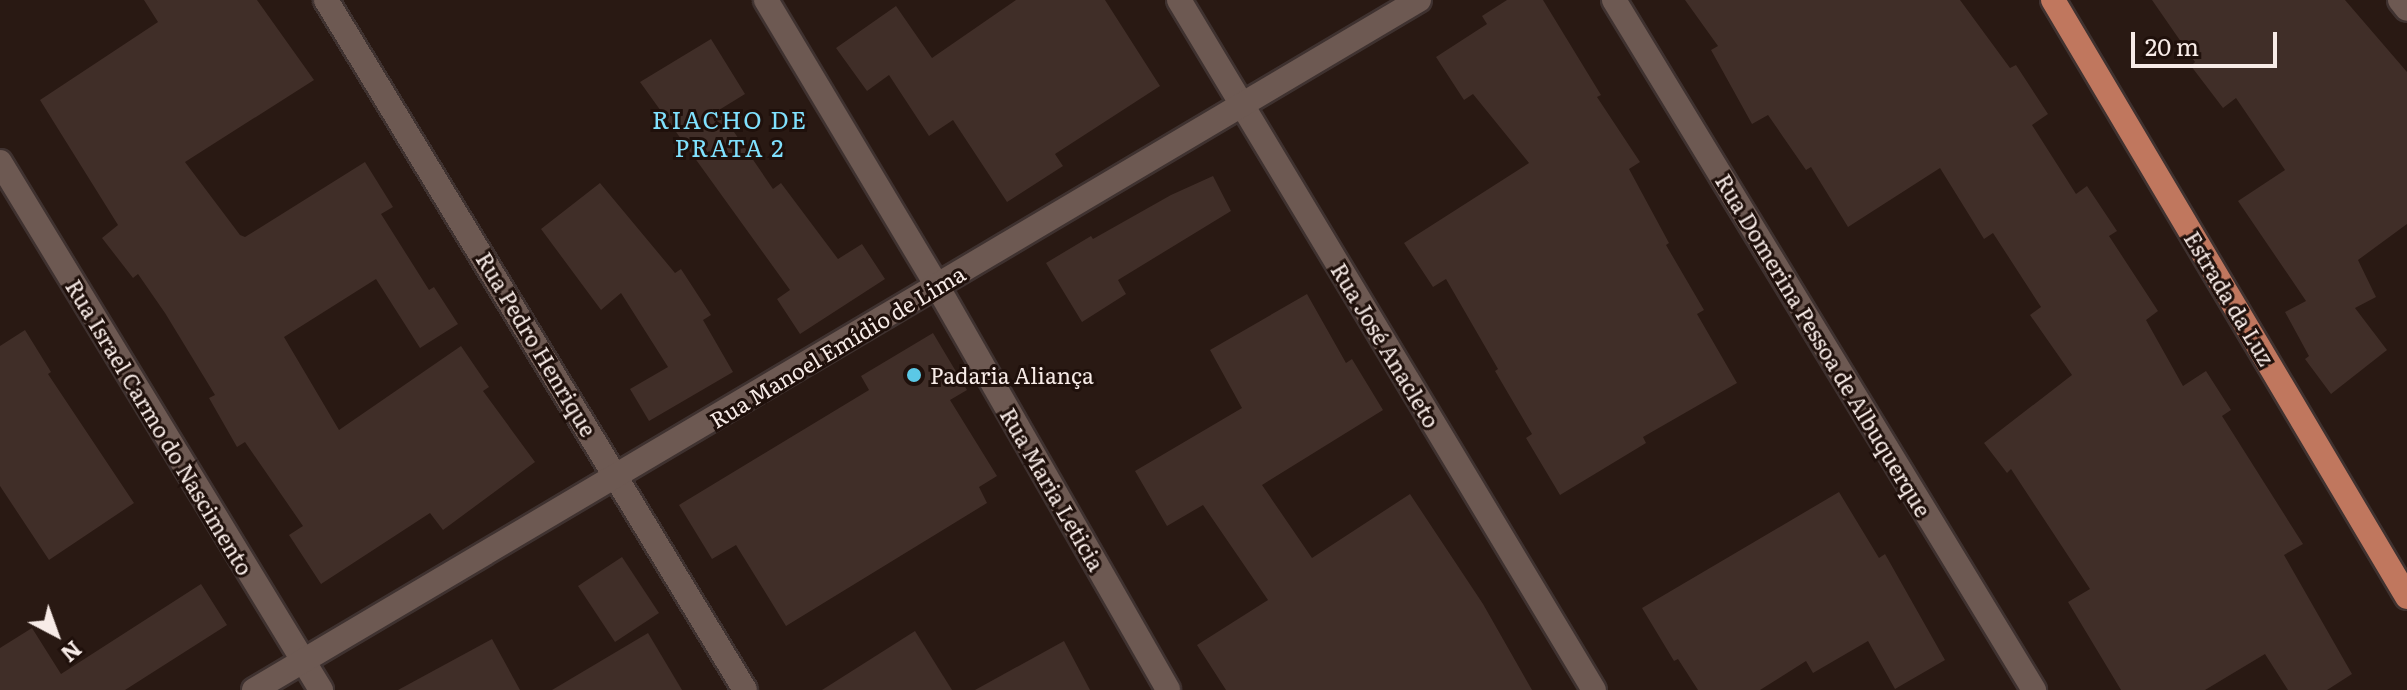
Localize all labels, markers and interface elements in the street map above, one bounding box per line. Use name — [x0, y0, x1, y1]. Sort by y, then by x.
scale bar — [2135, 16, 2281, 66]
text: 20 m — [2145, 28, 2199, 63]
district label: RIACHO DE PRATA 2 — [652, 105, 808, 161]
street label: Rua Domerina Pessoa de Albuquerque — [1711, 169, 1937, 521]
street label: Estrada da Luz — [2180, 226, 2280, 370]
street label: Rua Pedro Henrique — [471, 247, 603, 441]
street label: Rua José Anacleto — [1326, 258, 1446, 432]
street label: Rua Manoel Emídio de Lima — [705, 259, 969, 433]
street label: Rua Israel Carmo do Nascimento — [61, 274, 259, 580]
place label: Padaria Aliança — [930, 362, 1094, 388]
marker: Padaria Aliança — [905, 366, 923, 384]
street label: Rua Maria Leticia — [996, 403, 1110, 575]
north arrow — [16, 594, 96, 674]
text: N — [54, 634, 90, 671]

